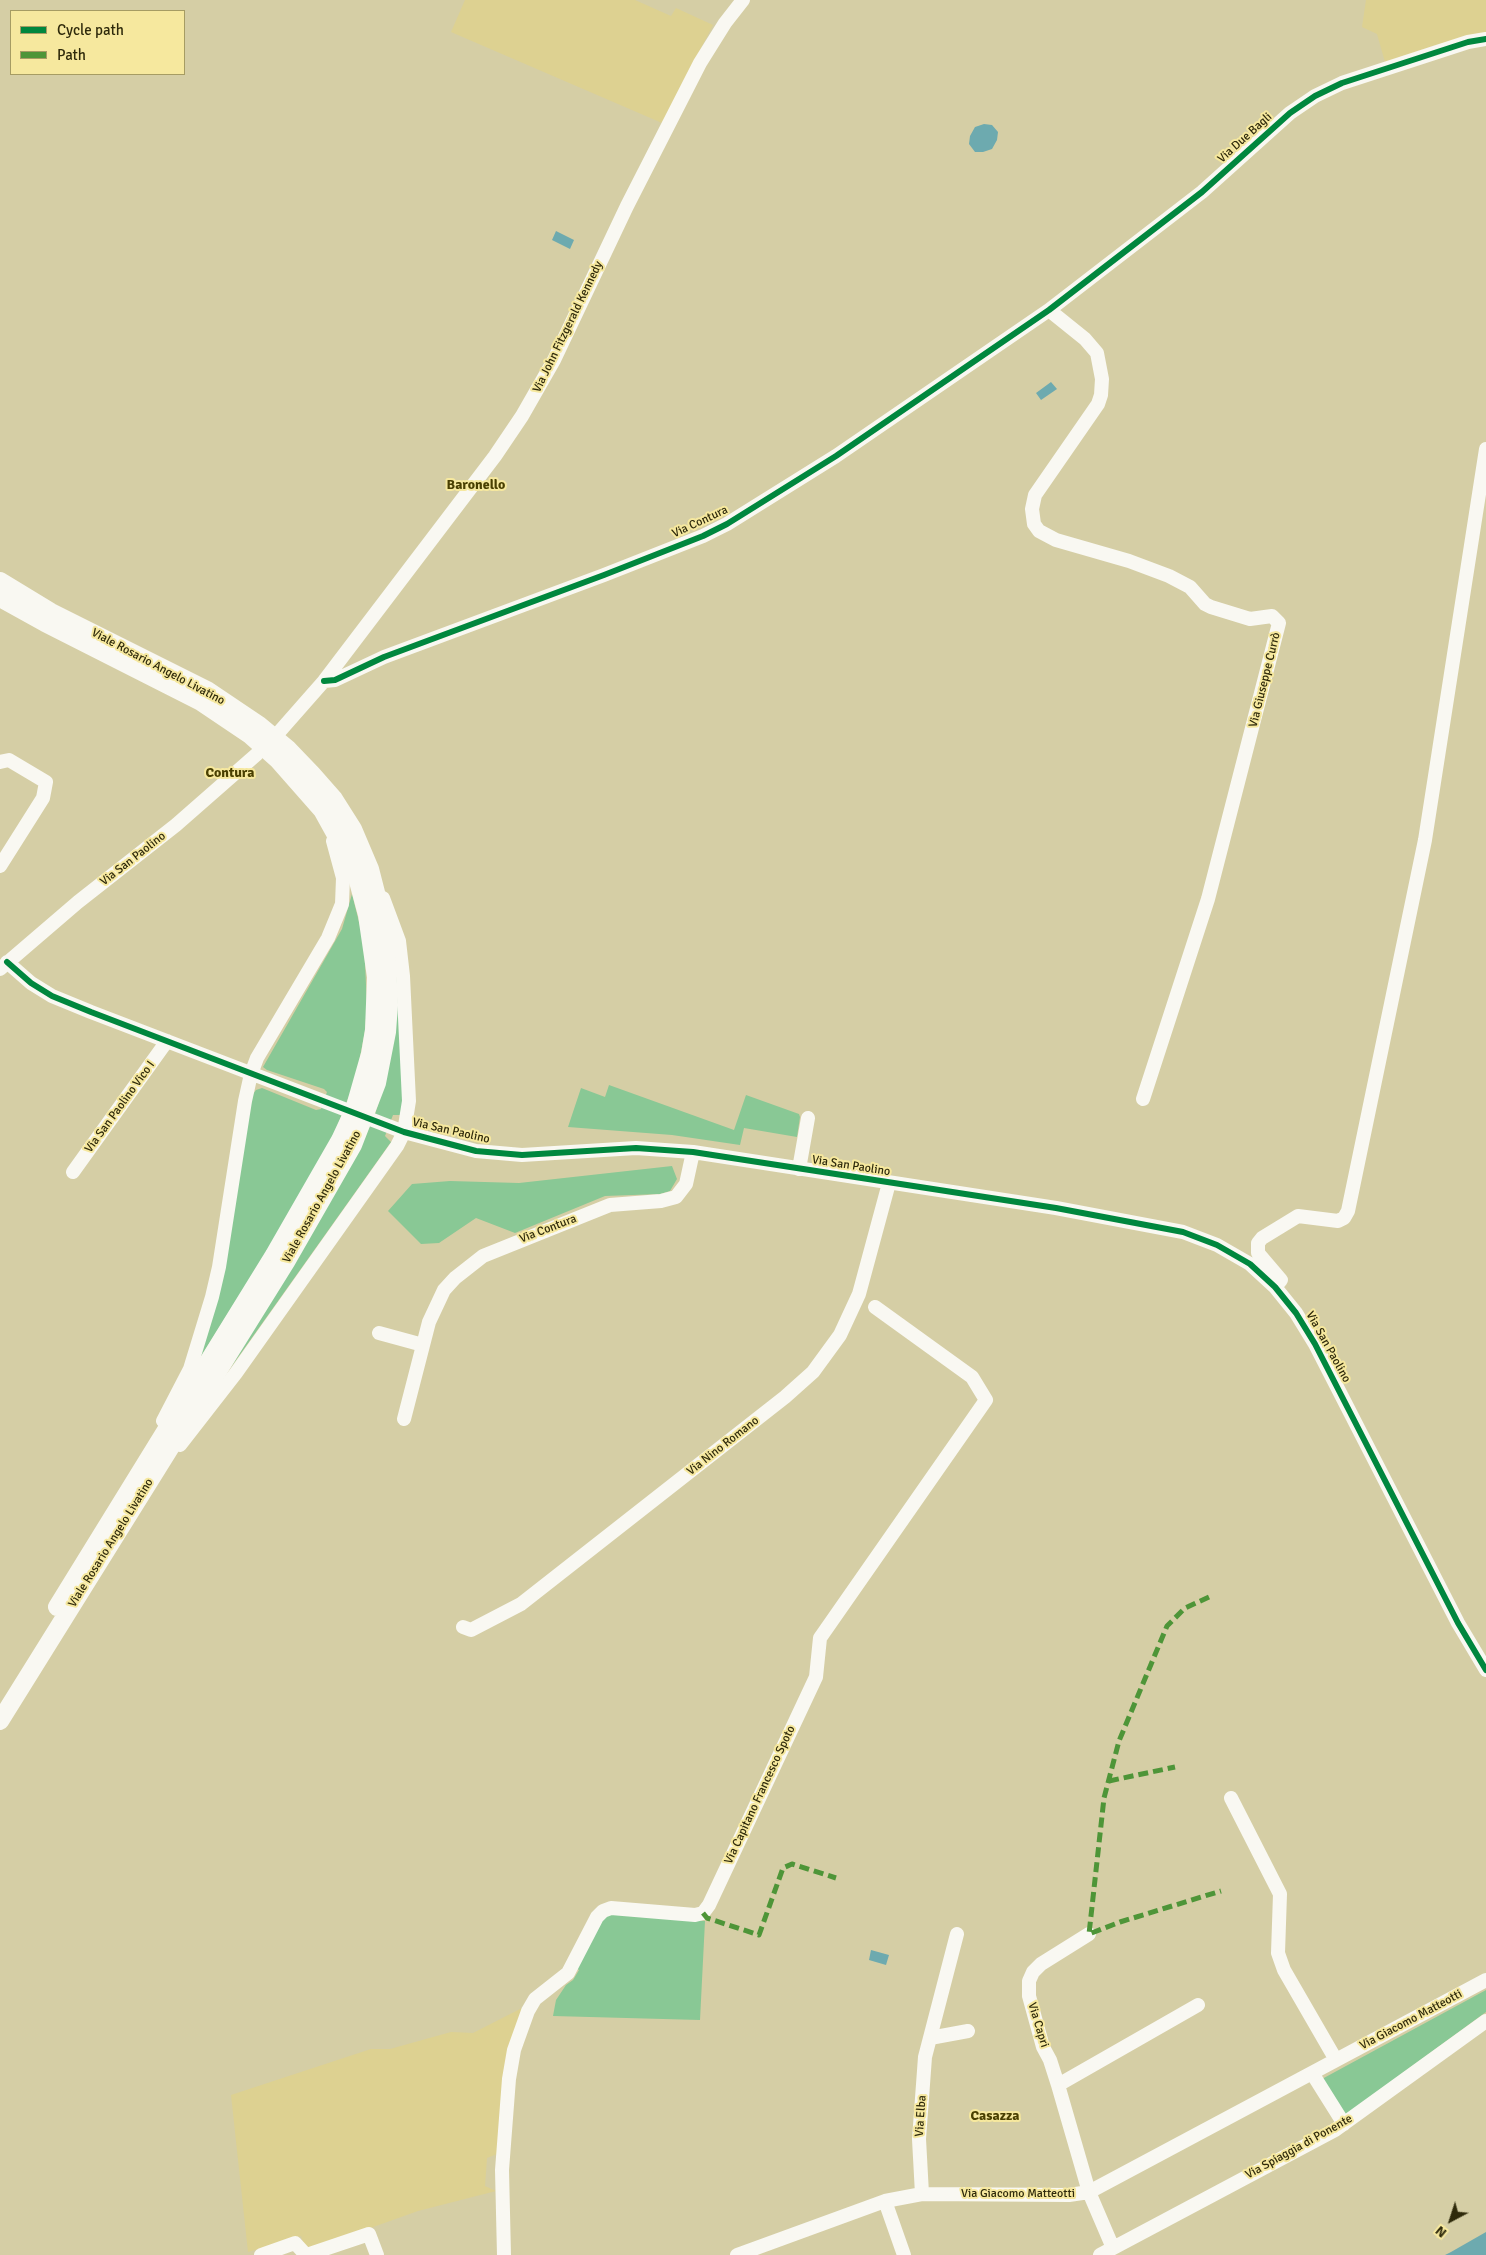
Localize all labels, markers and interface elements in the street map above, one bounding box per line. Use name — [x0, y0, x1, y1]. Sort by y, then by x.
legend — [10, 10, 185, 75]
text: Cycle path — [57, 21, 124, 39]
text: Path — [57, 46, 86, 64]
street label: Via Due Bagli — [1215, 110, 1275, 166]
street label: Via John Fitzgerald Kennedy — [530, 259, 606, 395]
district label: Baronello — [447, 477, 505, 493]
street label: Via Contura — [670, 503, 730, 541]
street label: Viale Rosario Angelo Livatino — [89, 626, 227, 708]
street label: Via Giuseppe Currò — [1246, 631, 1284, 729]
district label: Contura — [206, 765, 254, 781]
street label: Via San Paolino — [97, 829, 169, 889]
street label: Via San Paolino Vico I — [82, 1058, 158, 1156]
street label: Via San Paolino — [411, 1115, 491, 1147]
street label: Viale Rosario Angelo Livatino — [280, 1128, 364, 1266]
street label: Via San Paolino — [811, 1153, 891, 1179]
street label: Via Contura — [517, 1212, 579, 1246]
street label: Via San Paolino — [1303, 1309, 1353, 1385]
street label: Via Nino Romano — [684, 1413, 762, 1479]
street label: Viale Rosario Angelo Livatino — [65, 1476, 157, 1610]
street label: Via Capitano Francesco Spoto — [722, 1723, 798, 1867]
street label: Via Giacomo Matteotti — [1357, 1987, 1465, 2053]
street label: Via Capri — [1024, 2001, 1052, 2049]
street label: Via Elba — [912, 2095, 930, 2137]
district label: Casazza — [971, 2108, 1019, 2124]
street label: Via Spiaggia di Ponente — [1243, 2112, 1355, 2182]
street label: Via Giacomo Matteotti — [961, 2187, 1075, 2201]
north arrow — [1426, 2195, 1476, 2245]
text: N — [1432, 2222, 1450, 2242]

